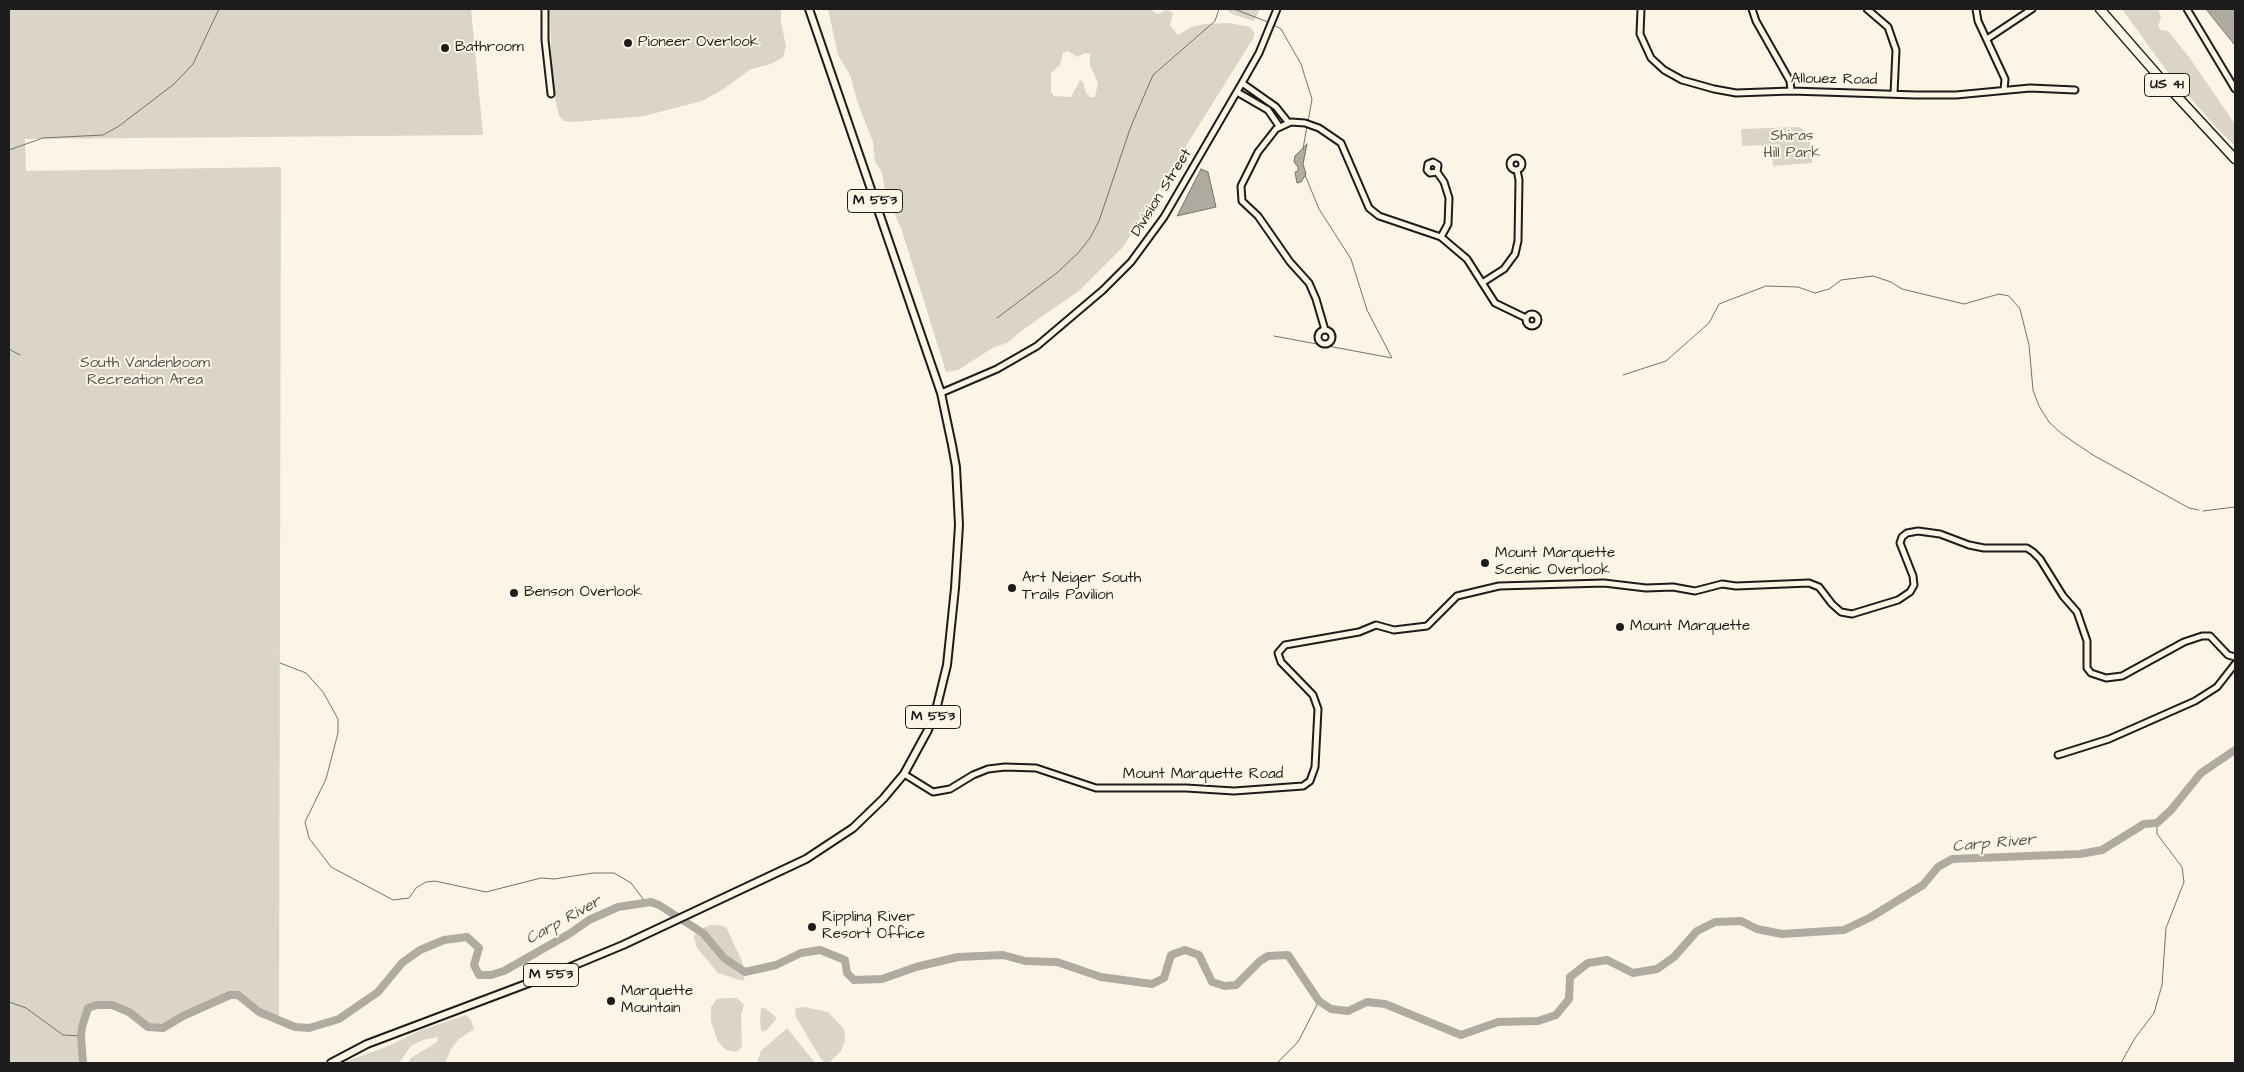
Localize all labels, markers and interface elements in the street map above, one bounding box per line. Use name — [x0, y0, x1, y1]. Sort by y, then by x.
place label: Pioneer Overlook — [638, 34, 759, 52]
marker: Pioneer Overlook — [622, 37, 634, 49]
place label: Bathroom — [455, 39, 524, 57]
marker: Bathroom — [439, 42, 451, 54]
street label: Allouez Road — [1791, 70, 1877, 90]
road number: US 41 — [2144, 74, 2190, 96]
park label: Shiras Hill Park — [1764, 128, 1820, 163]
street label: Division Street — [1128, 146, 1196, 240]
road number: M 553 — [848, 190, 902, 212]
park label: South Vandenboom Recreation Area — [80, 355, 210, 390]
place label: Mount Marquette Scenic Overlook — [1495, 545, 1615, 580]
marker: Mount Marquette Scenic Overlook — [1479, 557, 1491, 569]
place label: Art Neiger South Trails Pavilion — [1022, 570, 1141, 605]
marker: Art Neiger South Trails Pavilion — [1006, 582, 1018, 594]
place label: Benson Overlook — [524, 584, 642, 602]
marker: Benson Overlook — [508, 587, 520, 599]
place label: Mount Marquette — [1630, 618, 1750, 636]
marker: Mount Marquette — [1614, 621, 1626, 633]
road number: M 553 — [906, 706, 960, 729]
street label: Mount Marquette Road — [1123, 766, 1283, 784]
water label: Carp River — [1952, 831, 2036, 857]
water label: Carp River — [523, 892, 605, 950]
place label: Rippling River Resort Office — [822, 909, 925, 944]
marker: Rippling River Resort Office — [806, 921, 818, 933]
road number: M 553 — [524, 964, 578, 986]
place label: Marquette Mountain — [621, 983, 693, 1018]
marker: Marquette Mountain — [605, 995, 617, 1007]

